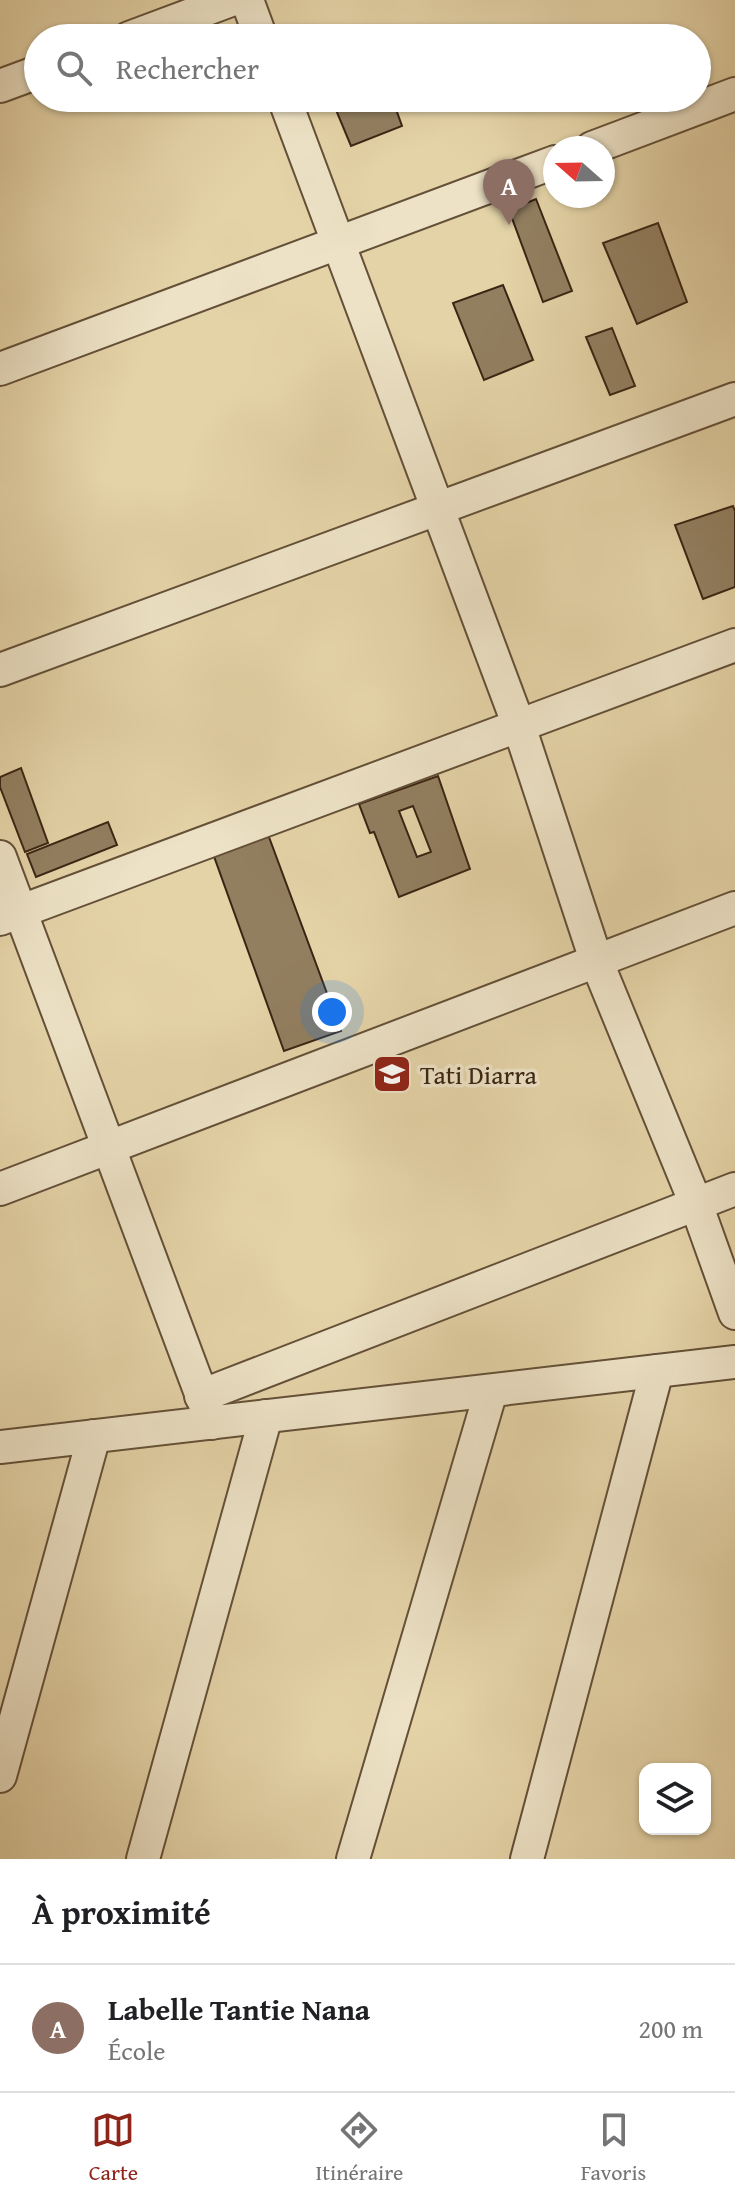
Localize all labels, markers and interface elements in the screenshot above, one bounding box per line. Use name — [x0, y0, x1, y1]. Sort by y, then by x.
search box — [24, 24, 711, 112]
icon: search — [52, 46, 96, 90]
text: Rechercher — [116, 46, 259, 90]
north arrow — [543, 136, 615, 208]
pin: A — [483, 159, 535, 225]
your location — [312, 992, 352, 1032]
school or university icon: Tati Diarra — [371, 1053, 413, 1095]
place label: Tati Diarra — [420, 1055, 538, 1094]
map controls — [639, 1763, 711, 1835]
button: layers — [639, 1763, 711, 1835]
text: À proximité — [32, 1887, 211, 1936]
text: Labelle Tantie Nana — [108, 1987, 370, 2031]
text: A — [50, 2009, 66, 2048]
text: 200 m — [638, 2009, 703, 2048]
text: École — [108, 2031, 165, 2070]
tab: Carte — [89, 2108, 138, 2188]
tab: Itinéraire — [315, 2108, 403, 2188]
tab: Favoris — [581, 2108, 646, 2188]

